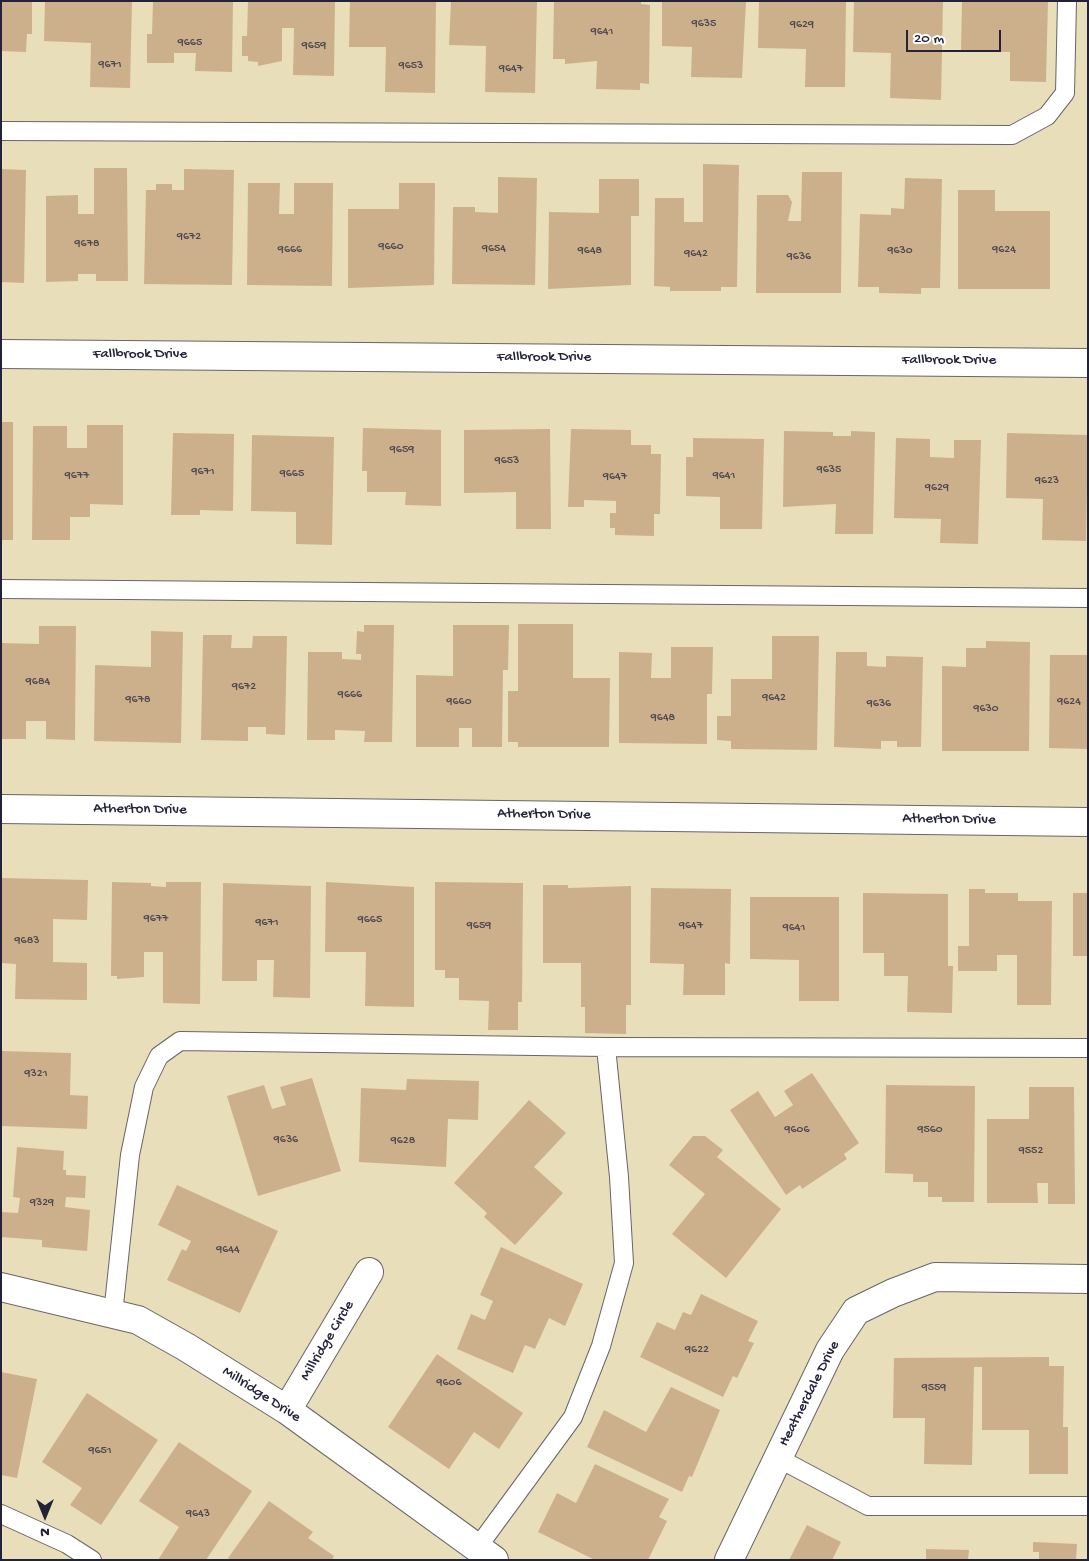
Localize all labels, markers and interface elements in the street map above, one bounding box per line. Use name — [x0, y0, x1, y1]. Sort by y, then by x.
house number: 9635 — [692, 17, 716, 31]
house number: 9629 — [790, 18, 814, 32]
scale bar — [909, 20, 1004, 52]
house number: 9641 — [591, 25, 613, 39]
text: 20 m — [914, 30, 944, 48]
house number: 9665 — [178, 36, 202, 50]
house number: 9659 — [302, 39, 326, 53]
house number: 9671 — [98, 58, 122, 72]
house number: 9653 — [399, 59, 423, 73]
house number: 9647 — [499, 62, 523, 76]
house number: 9672 — [177, 230, 201, 244]
house number: 9678 — [75, 237, 99, 251]
house number: 9660 — [379, 240, 403, 254]
house number: 9654 — [482, 242, 506, 256]
house number: 9666 — [278, 243, 302, 257]
house number: 9624 — [992, 243, 1016, 257]
house number: 9648 — [578, 244, 602, 258]
house number: 9630 — [887, 244, 913, 258]
house number: 9642 — [684, 247, 708, 261]
house number: 9636 — [787, 250, 811, 264]
street label: Fallbrook Drive — [93, 346, 187, 364]
street label: Fallbrook Drive — [497, 349, 591, 367]
street label: Fallbrook Drive — [902, 352, 996, 370]
house number: 9659 — [390, 443, 414, 457]
house number: 9653 — [495, 454, 519, 468]
house number: 9635 — [817, 463, 841, 477]
house number: 9671 — [191, 465, 215, 479]
house number: 9665 — [280, 467, 304, 481]
house number: 9677 — [65, 469, 89, 483]
house number: 9641 — [713, 469, 735, 483]
house number: 9647 — [603, 470, 627, 484]
house number: 9623 — [1035, 474, 1059, 488]
house number: 9629 — [925, 481, 949, 495]
house number: 9684 — [26, 675, 50, 689]
house number: 9672 — [232, 680, 256, 694]
house number: 9666 — [338, 688, 362, 702]
house number: 9642 — [762, 691, 786, 705]
house number: 9678 — [126, 693, 150, 707]
house number: 9660 — [447, 695, 471, 709]
house number: 9624 — [1057, 695, 1081, 709]
house number: 9636 — [867, 697, 891, 711]
house number: 9630 — [973, 702, 999, 716]
house number: 9648 — [651, 711, 675, 725]
street label: Atherton Drive — [93, 800, 187, 820]
street label: Atherton Drive — [497, 805, 591, 825]
street label: Atherton Drive — [902, 810, 996, 830]
house number: 9677 — [144, 912, 168, 926]
house number: 9665 — [358, 913, 382, 927]
house number: 9671 — [255, 916, 279, 930]
house number: 9659 — [467, 919, 491, 933]
house number: 9647 — [679, 919, 703, 933]
house number: 9641 — [783, 921, 805, 935]
house number: 9683 — [15, 934, 39, 948]
house number: 9321 — [25, 1067, 47, 1081]
house number: 9606 — [785, 1123, 809, 1137]
house number: 9560 — [917, 1123, 943, 1137]
house number: 9636 — [274, 1133, 298, 1147]
house number: 9628 — [391, 1134, 415, 1148]
house number: 9552 — [1019, 1144, 1043, 1158]
house number: 9329 — [30, 1196, 54, 1210]
house number: 9644 — [216, 1243, 240, 1257]
street label: Millridge Circle — [297, 1298, 359, 1384]
street label: Heatherdale Drive — [776, 1338, 844, 1450]
house number: 9622 — [685, 1343, 709, 1357]
street label: Millridge Drive — [218, 1363, 304, 1427]
house number: 9606 — [437, 1376, 461, 1390]
house number: 9559 — [922, 1381, 946, 1395]
house number: 9651 — [88, 1444, 112, 1458]
north arrow — [20, 1491, 70, 1541]
house number: 9643 — [186, 1507, 210, 1521]
text: N — [40, 1523, 50, 1540]

